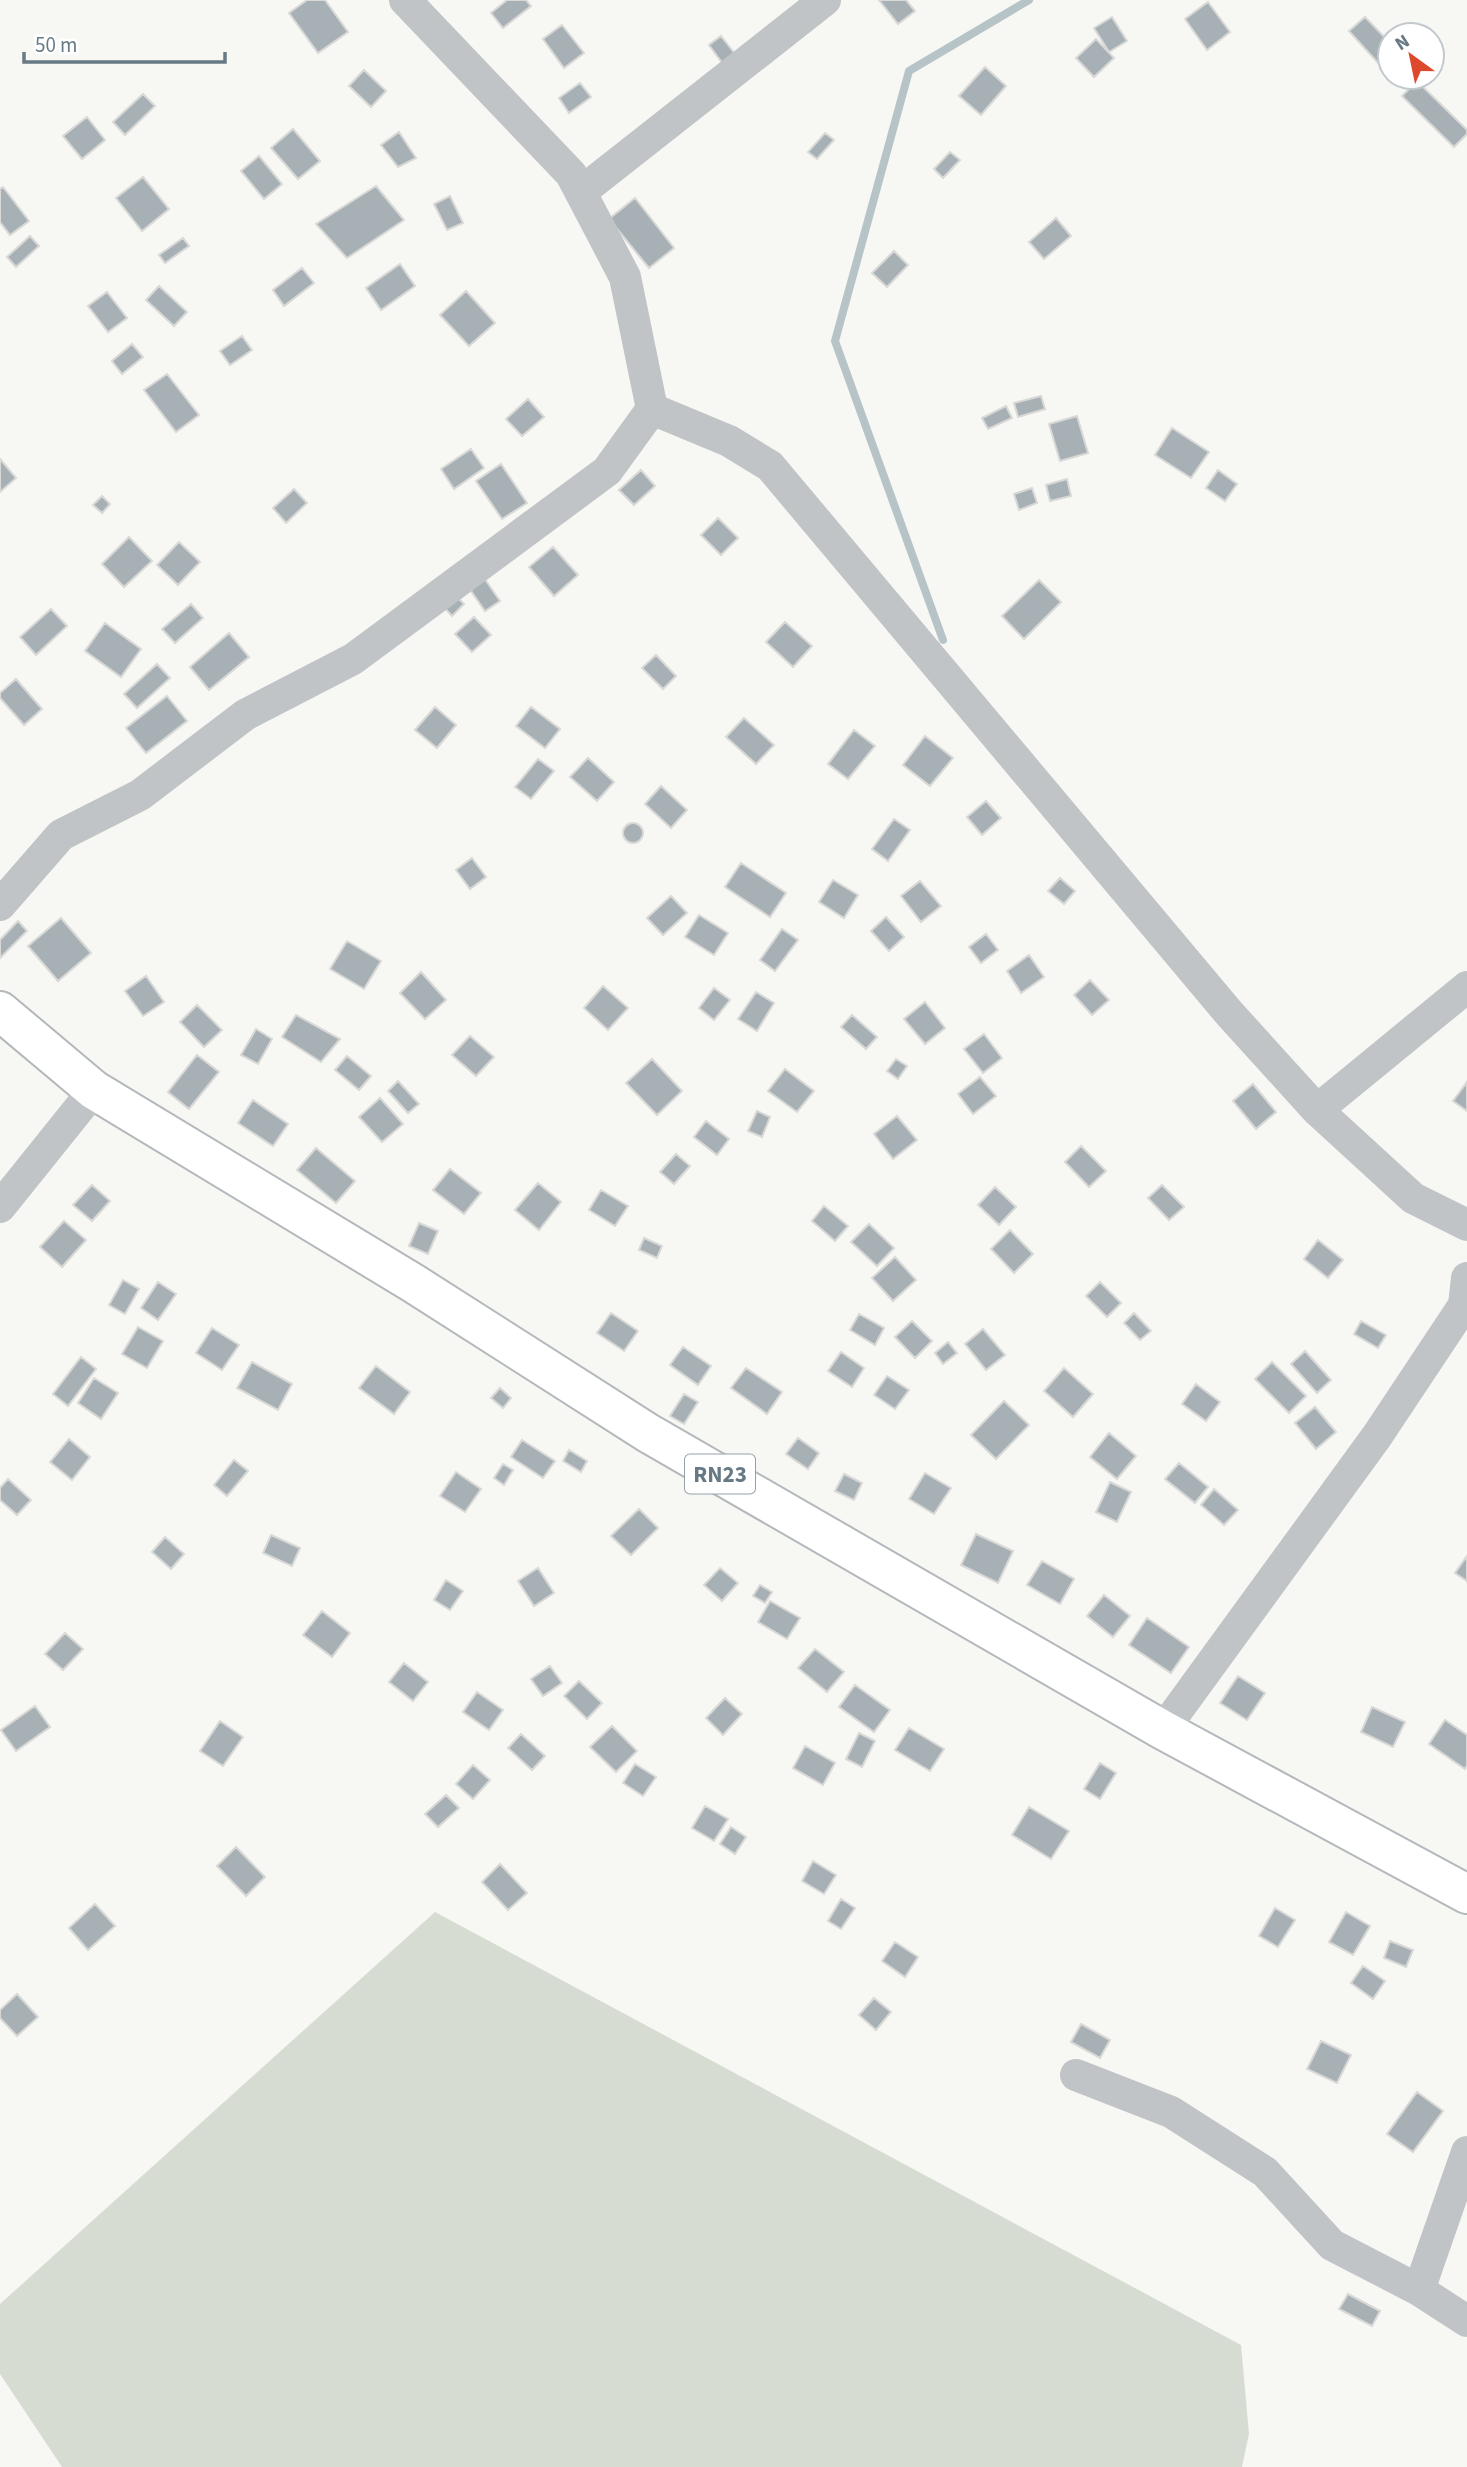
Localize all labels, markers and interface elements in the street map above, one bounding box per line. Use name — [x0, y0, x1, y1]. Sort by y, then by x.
scale bar — [24, 21, 226, 65]
north arrow — [1376, 21, 1446, 91]
text: N — [1390, 28, 1415, 58]
text: 50 m — [35, 30, 77, 60]
road number: RN23 — [685, 1455, 755, 1494]

